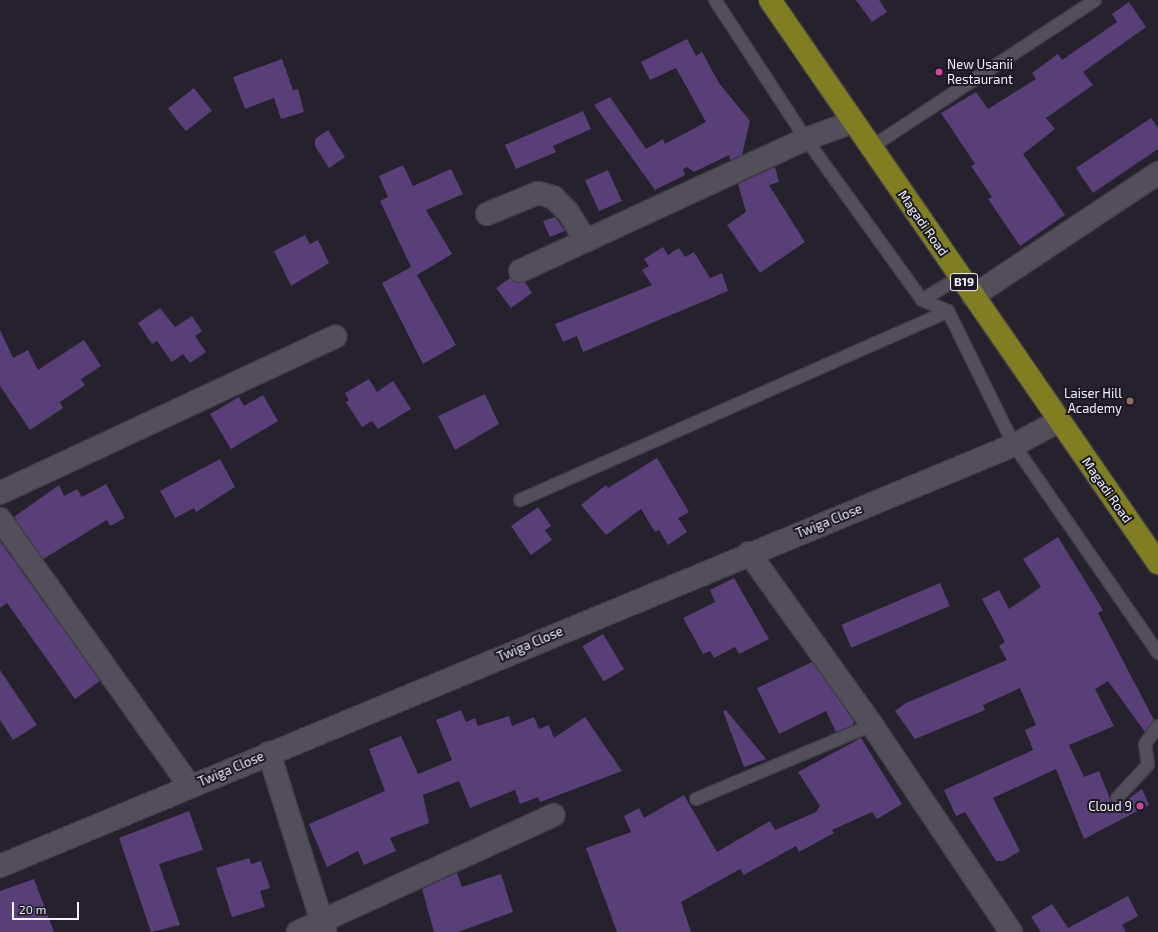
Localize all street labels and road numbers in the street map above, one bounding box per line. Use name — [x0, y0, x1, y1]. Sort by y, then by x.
street label: Magadi Road — [895, 187, 951, 259]
road number: B19 — [950, 272, 978, 292]
street label: Magadi Road — [1079, 454, 1135, 526]
street label: Twiga Close — [794, 501, 864, 541]
street label: Twiga Close — [495, 623, 565, 665]
street label: Twiga Close — [196, 748, 266, 790]

